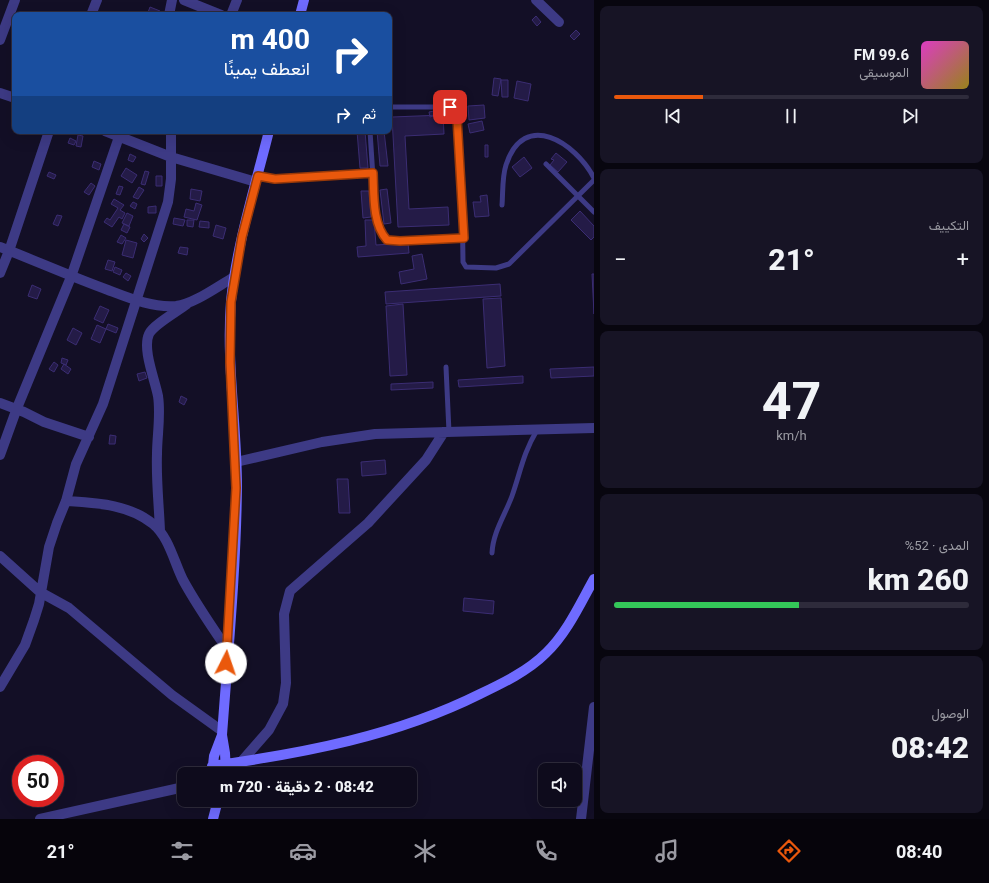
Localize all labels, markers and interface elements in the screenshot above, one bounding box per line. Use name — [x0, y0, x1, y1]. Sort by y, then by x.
text: 400 m — [231, 23, 310, 56]
icon: right — [324, 28, 376, 80]
text: 99.6 FM — [854, 46, 909, 64]
text: انعطف يمينًا — [224, 58, 310, 79]
text: الموسيقى — [859, 65, 909, 80]
pin — [433, 90, 467, 124]
icon: arrive — [439, 96, 461, 118]
icon: right — [332, 104, 354, 126]
text: ثم — [362, 105, 376, 123]
icon: previous — [662, 105, 684, 127]
icon: pause — [780, 105, 802, 127]
icon: next — [899, 105, 921, 127]
text: التكييف — [929, 218, 969, 233]
text: 21° — [768, 242, 815, 277]
text: − — [614, 247, 627, 272]
text: + — [957, 247, 969, 272]
text: 47 — [762, 371, 821, 432]
text: km/h — [776, 428, 807, 443]
text: المدى · 52% — [905, 538, 969, 553]
text: 260 km — [867, 562, 969, 597]
position arrow — [205, 642, 247, 684]
text: الوصول — [931, 706, 969, 721]
text: 08:42 — [891, 730, 969, 765]
speed limit sign: 50 — [12, 755, 64, 807]
map controls — [538, 763, 582, 807]
button: sound — [538, 763, 582, 807]
text: 08:42 · 2 دقيقة · 720 m — [220, 778, 374, 796]
icon: filters — [168, 837, 196, 865]
icon: car — [289, 837, 317, 865]
icon: climate — [411, 837, 439, 865]
icon: phone — [532, 837, 560, 865]
icon: music — [653, 837, 681, 865]
icon: directions — [775, 837, 803, 865]
text: 21° — [47, 841, 74, 862]
text: 08:40 — [896, 841, 942, 862]

